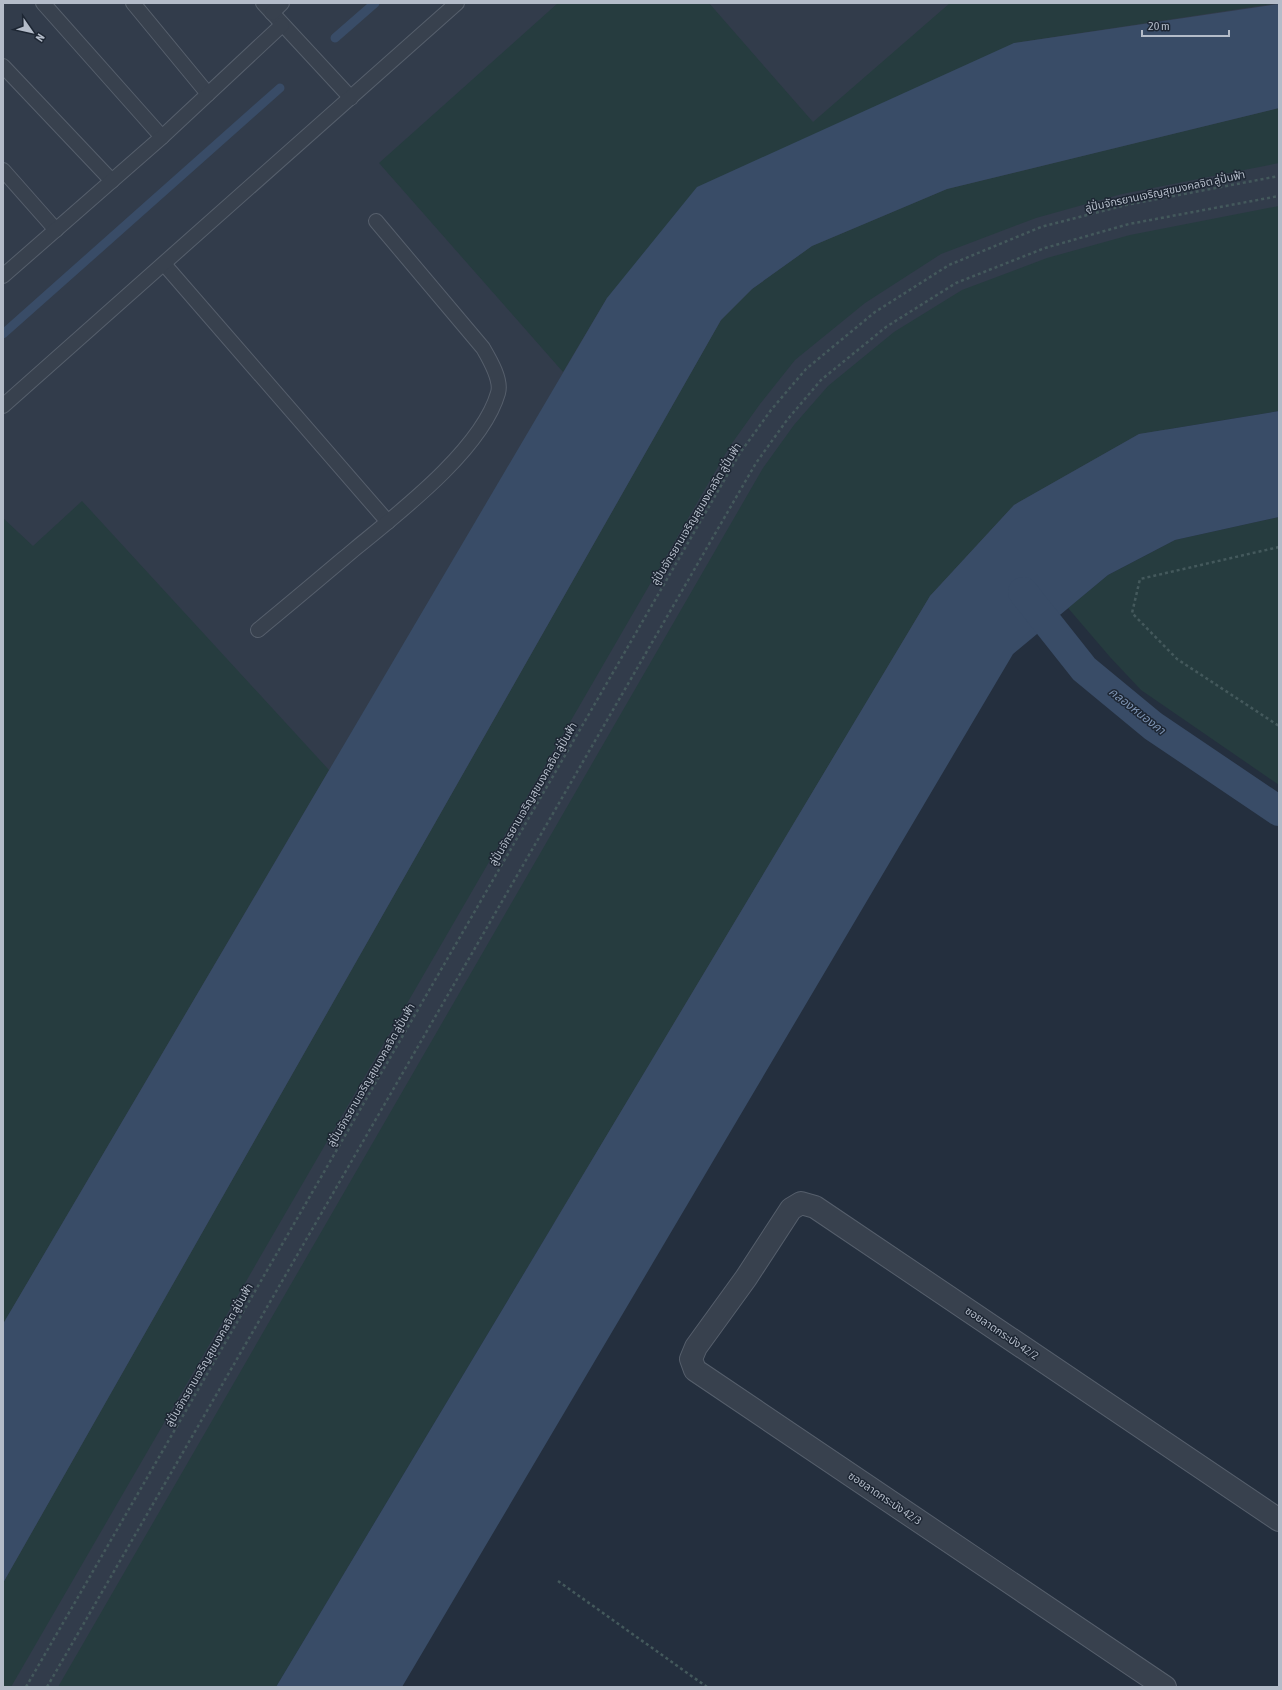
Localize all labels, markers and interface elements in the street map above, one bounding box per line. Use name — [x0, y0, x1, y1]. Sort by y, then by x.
north arrow — [12, 12, 52, 52]
scale bar — [1142, 12, 1229, 38]
text: 20 m — [1148, 19, 1170, 33]
text: N — [33, 32, 47, 44]
street label: ลู่ปั่นจักรยานเจริญสุขมงคลจิต ลู่ปั่นฟ้า — [1084, 167, 1246, 215]
street label: ลู่ปั่นจักรยานเจริญสุขมงคลจิต ลู่ปั่นฟ้า — [647, 440, 744, 588]
water label: คลองหนองคา — [1106, 685, 1169, 738]
street label: ลู่ปั่นจักรยานเจริญสุขมงคลจิต ลู่ปั่นฟ้า — [486, 719, 580, 868]
street label: ลู่ปั่นจักรยานเจริญสุขมงคลจิต ลู่ปั่นฟ้า — [324, 1000, 418, 1149]
street label: ลู่ปั่นจักรยานเจริญสุขมงคลจิต ลู่ปั่นฟ้า — [162, 1280, 256, 1429]
street label: ซอยลาดกระบัง 42/2 — [963, 1304, 1041, 1362]
street label: ซอยลาดกระบัง 42/3 — [846, 1469, 924, 1527]

